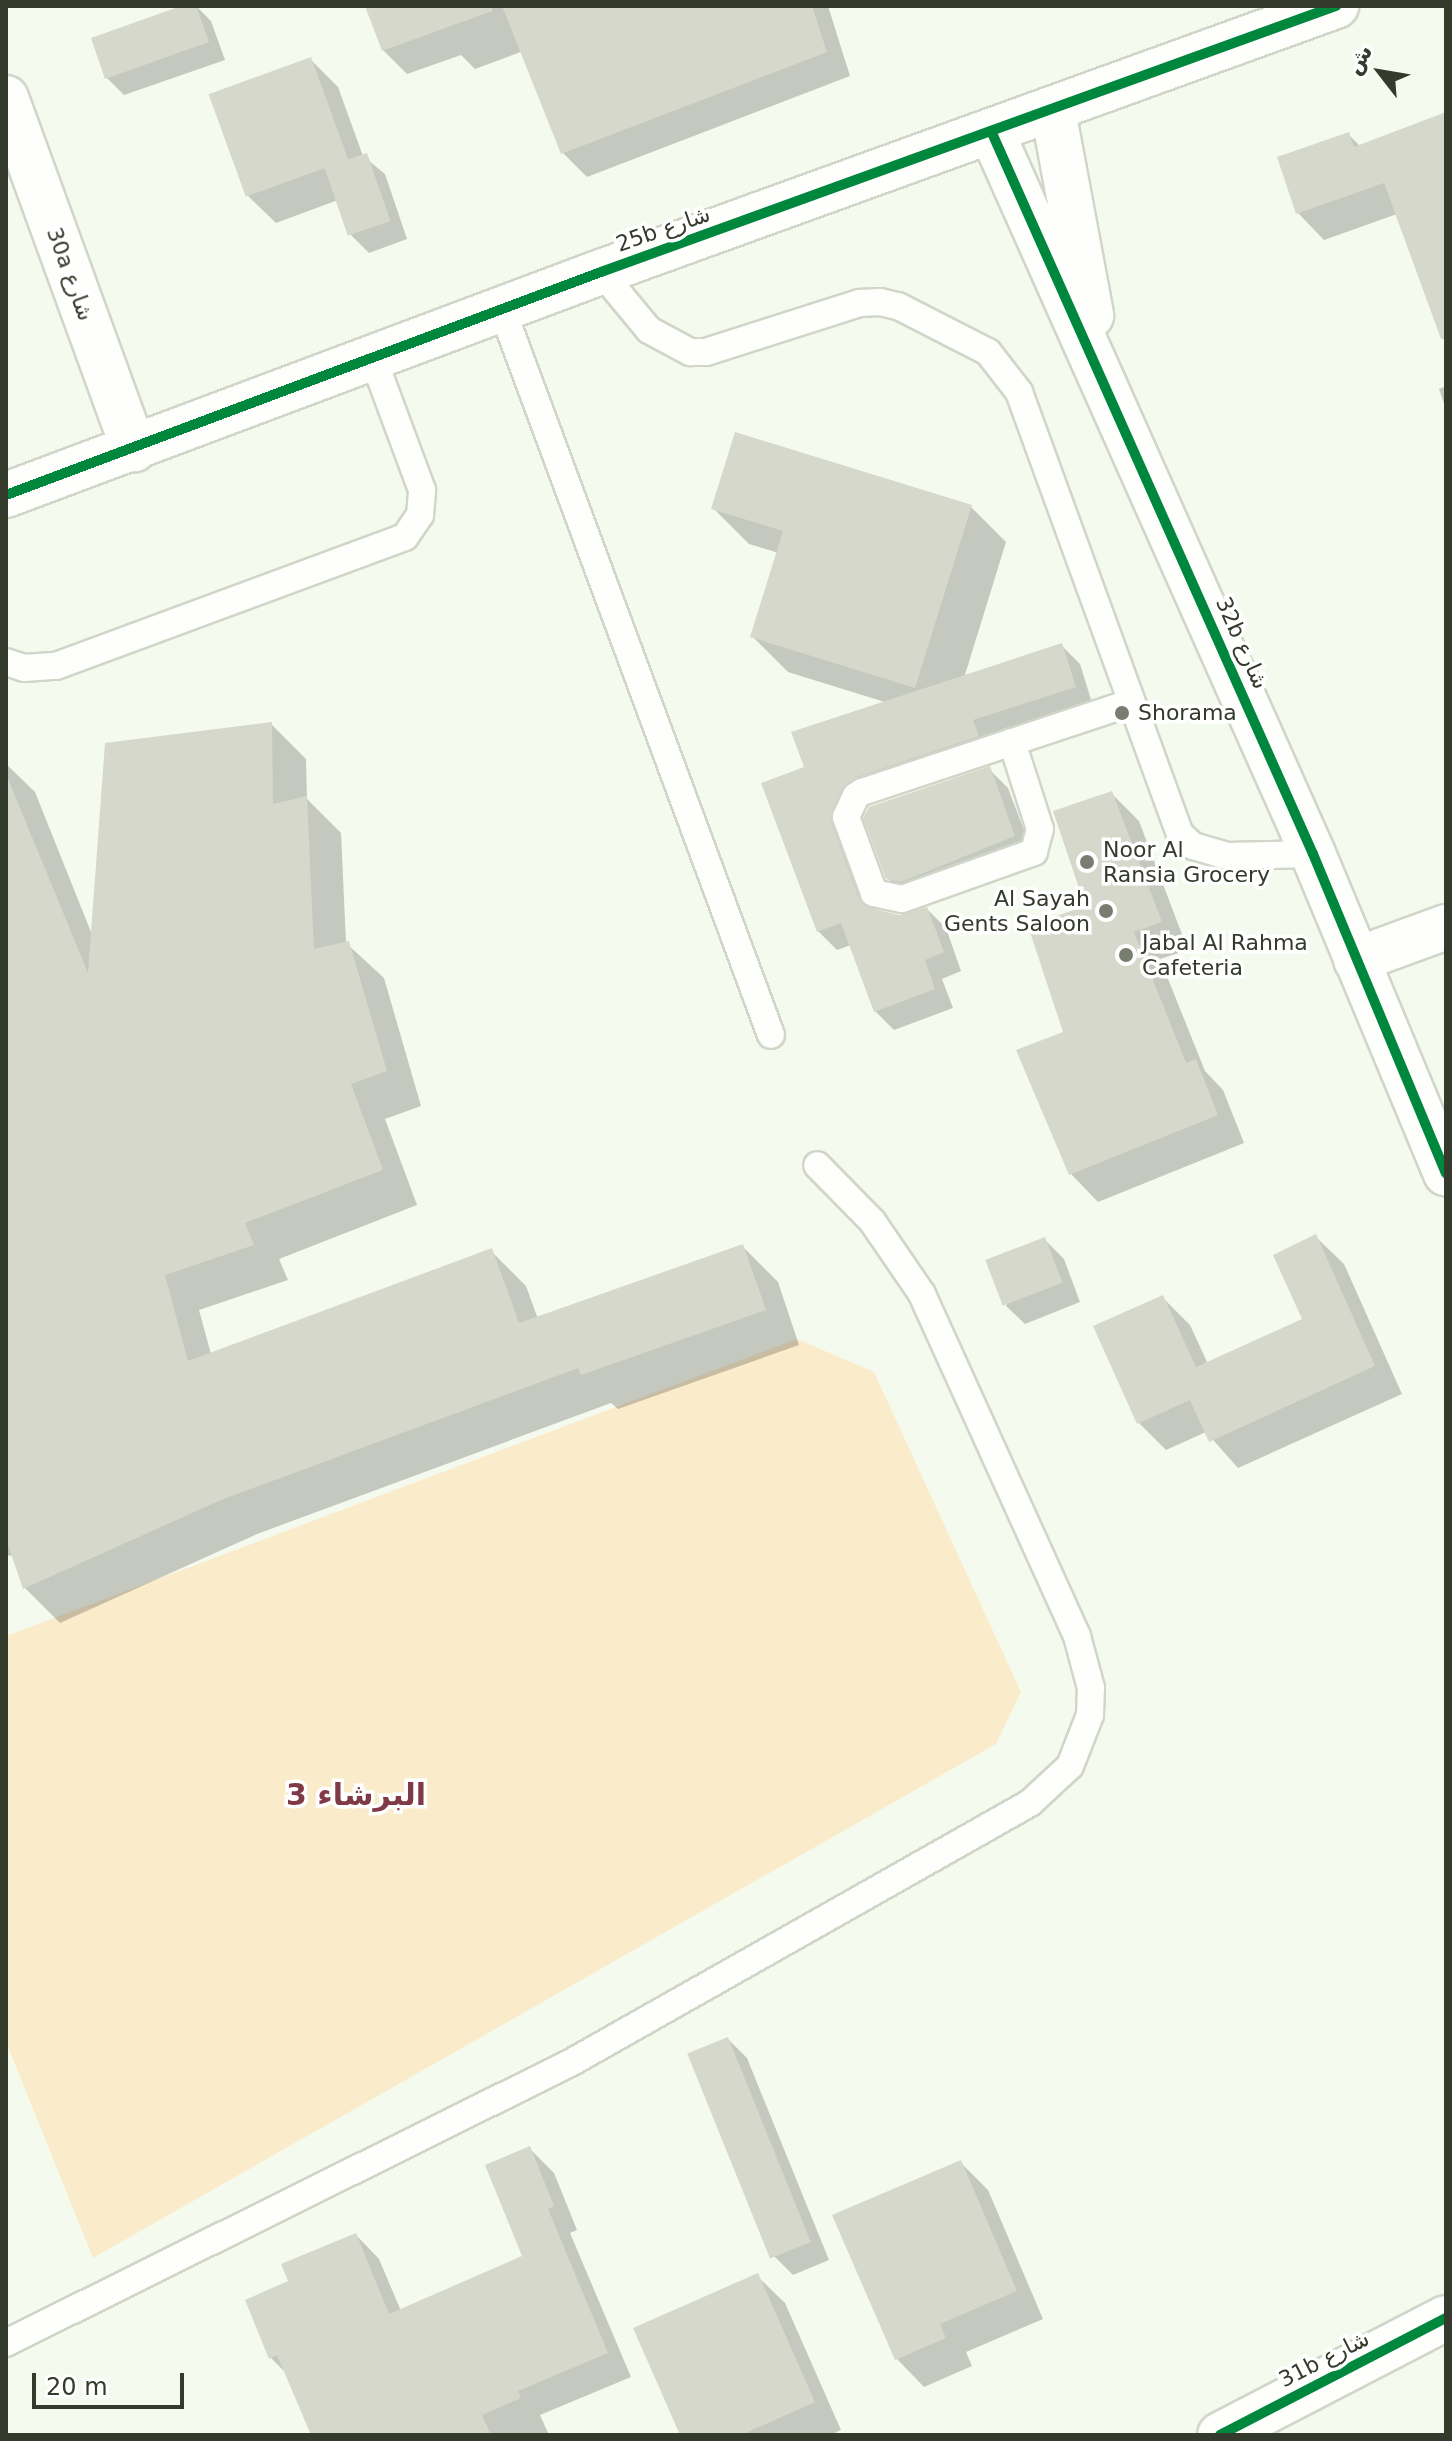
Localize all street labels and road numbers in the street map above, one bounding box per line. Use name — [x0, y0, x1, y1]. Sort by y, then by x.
street label: 25b شارع — [612, 201, 714, 257]
street label: 30a شارع — [41, 224, 99, 324]
street label: 32b شارع — [1210, 593, 1274, 693]
street label: 31b شارع — [1274, 2325, 1374, 2393]

